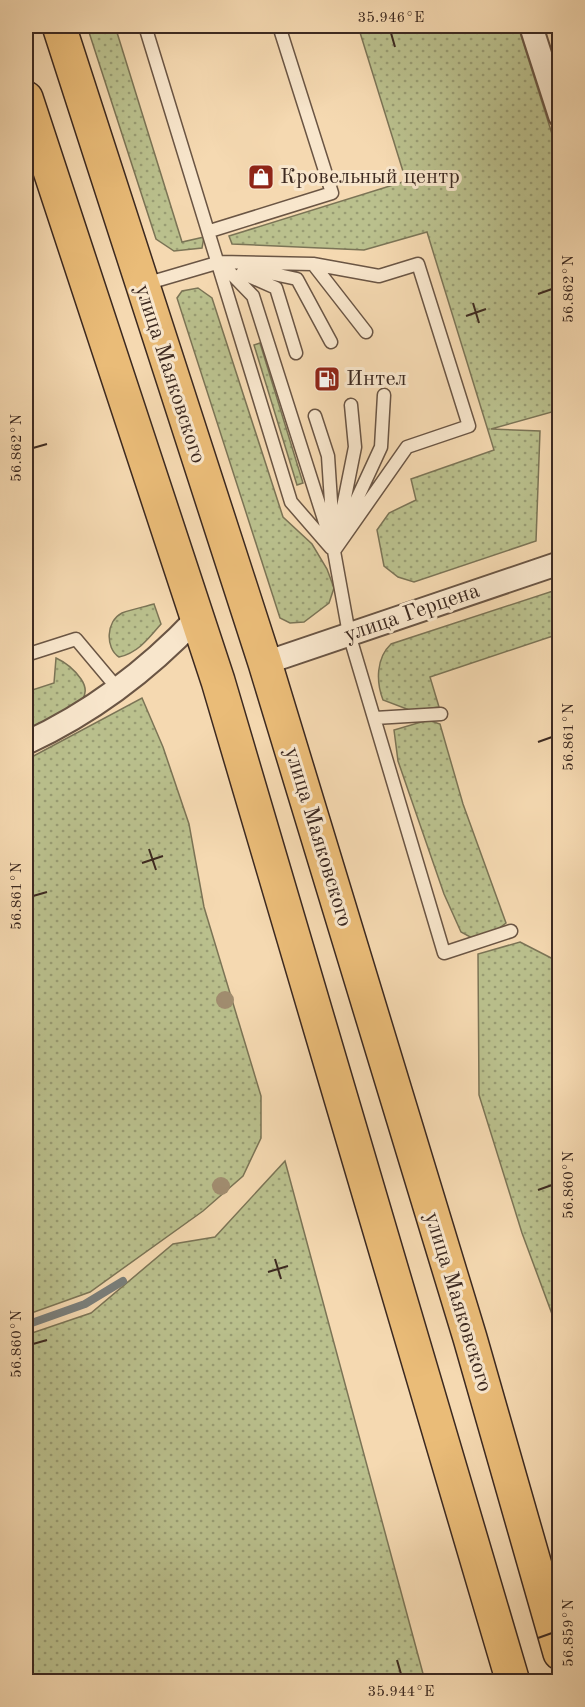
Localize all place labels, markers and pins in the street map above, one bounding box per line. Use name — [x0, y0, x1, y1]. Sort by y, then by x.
shop icon: Кровельный центр — [246, 162, 276, 192]
place label: Кровельный центр — [280, 166, 460, 188]
fuel station icon: Интел — [312, 364, 342, 394]
place label: Интел — [346, 368, 407, 390]

